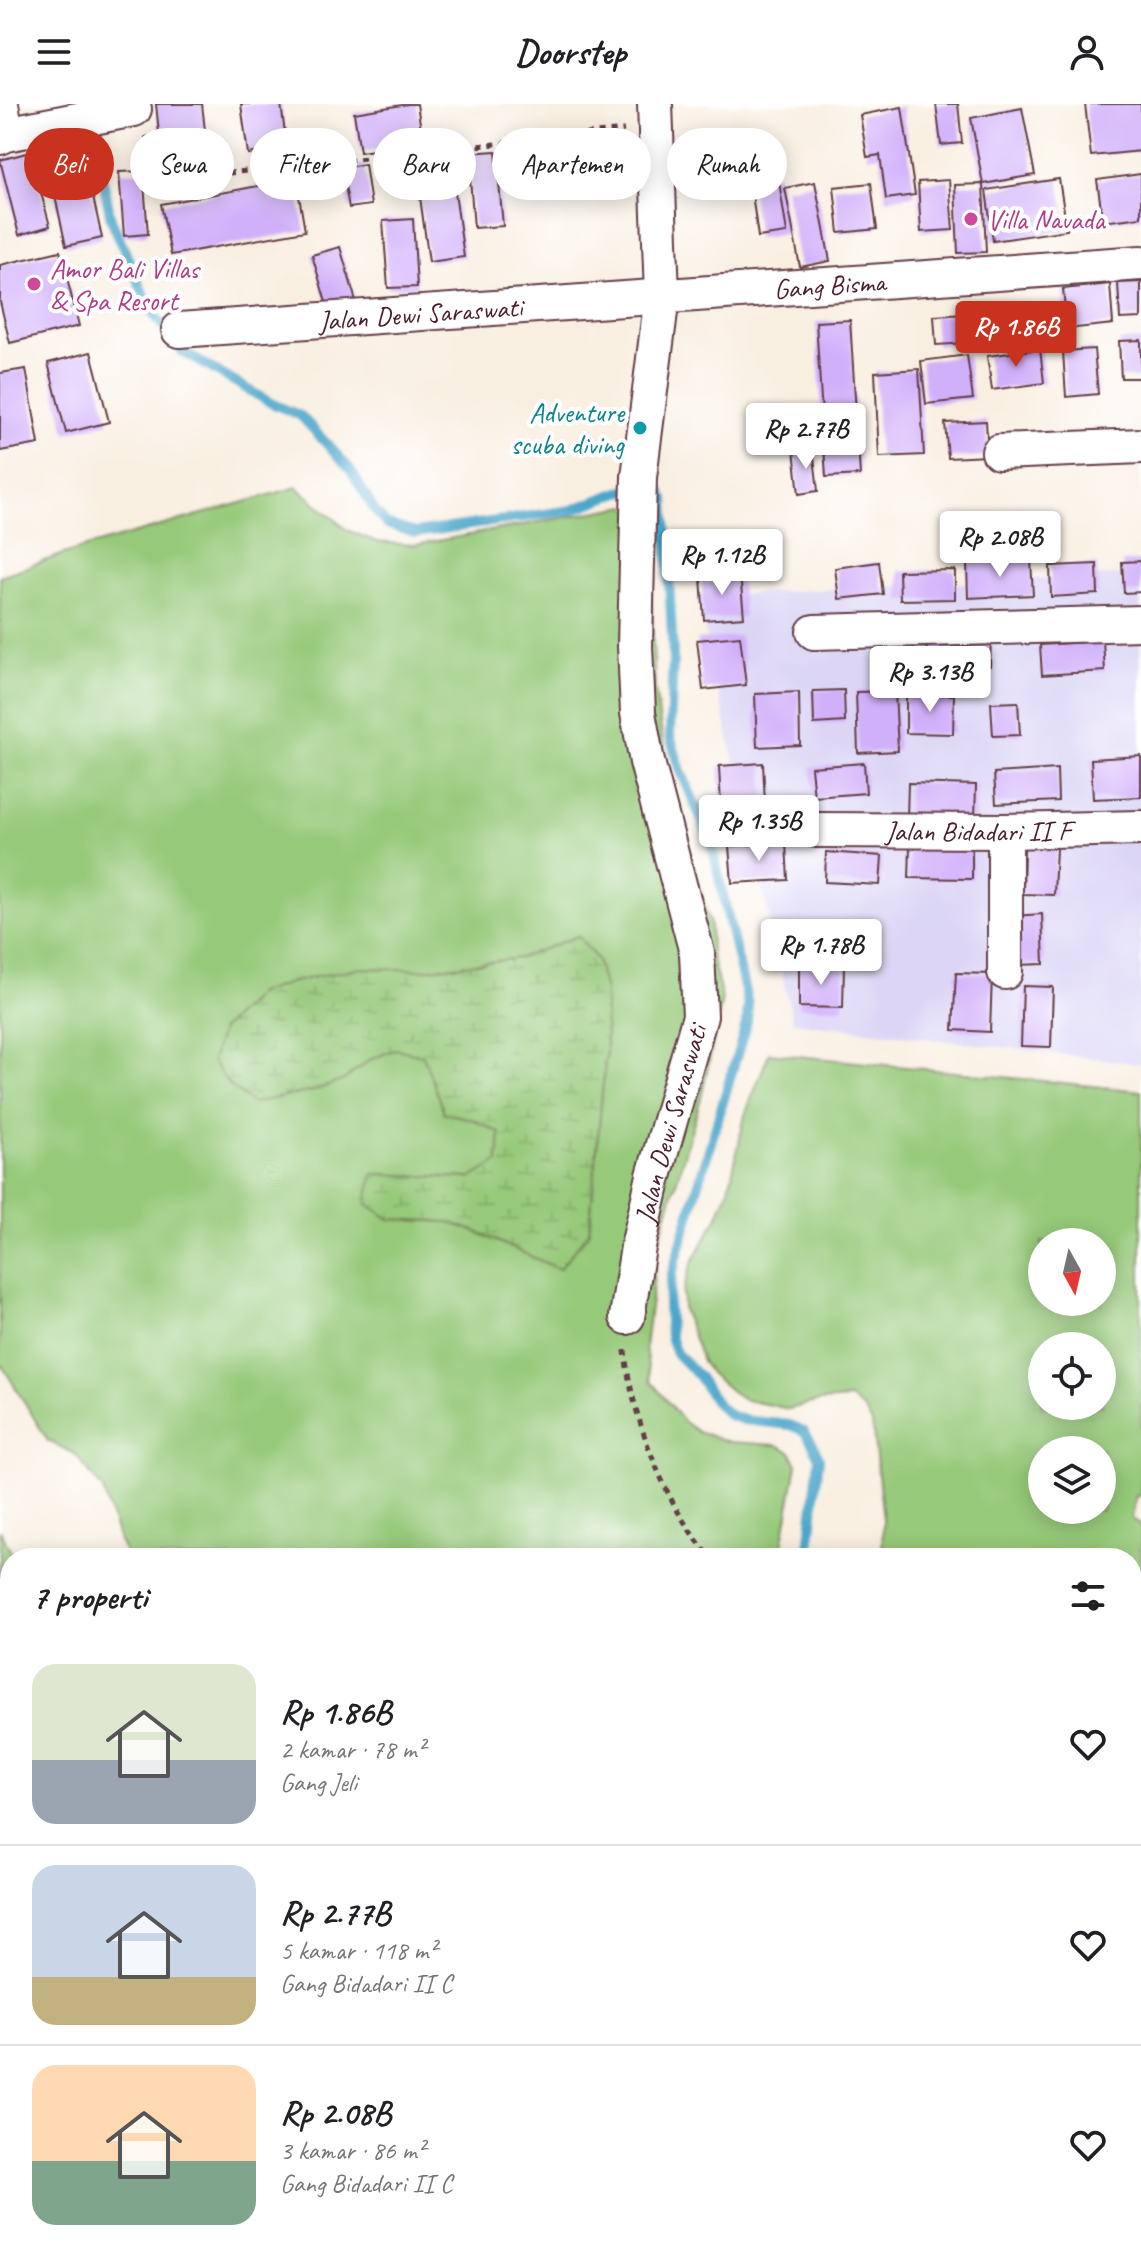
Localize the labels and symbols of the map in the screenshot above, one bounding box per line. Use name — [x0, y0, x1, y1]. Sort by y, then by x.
place label: Villa Navada — [987, 202, 1106, 237]
marker: Villa Navada — [962, 210, 980, 228]
place label: Amor Bali Villas & Spa Resort — [50, 251, 201, 318]
street label: Gang Bisma — [773, 263, 889, 306]
marker: Amor Bali Villas & Spa Resort — [25, 275, 43, 293]
street label: Jalan Dewi Saraswati — [315, 288, 527, 338]
pin: Rp 1.86B — [933, 301, 1099, 369]
place label: Adventure scuba diving — [511, 395, 626, 462]
pin: Rp 2.77B — [723, 403, 889, 471]
marker: Adventure scuba diving — [631, 419, 649, 437]
pin: Rp 2.08B — [917, 511, 1083, 579]
pin: Rp 1.12B — [639, 529, 805, 597]
pin: Rp 3.13B — [847, 646, 1013, 714]
pin: Rp 1.35B — [676, 795, 842, 863]
street label: Jalan Bidadari II F — [883, 812, 1077, 849]
pin: Rp 1.78B — [738, 919, 904, 987]
street label: Jalan Dewi Saraswati — [626, 1017, 715, 1228]
north arrow — [1028, 1228, 1116, 1316]

